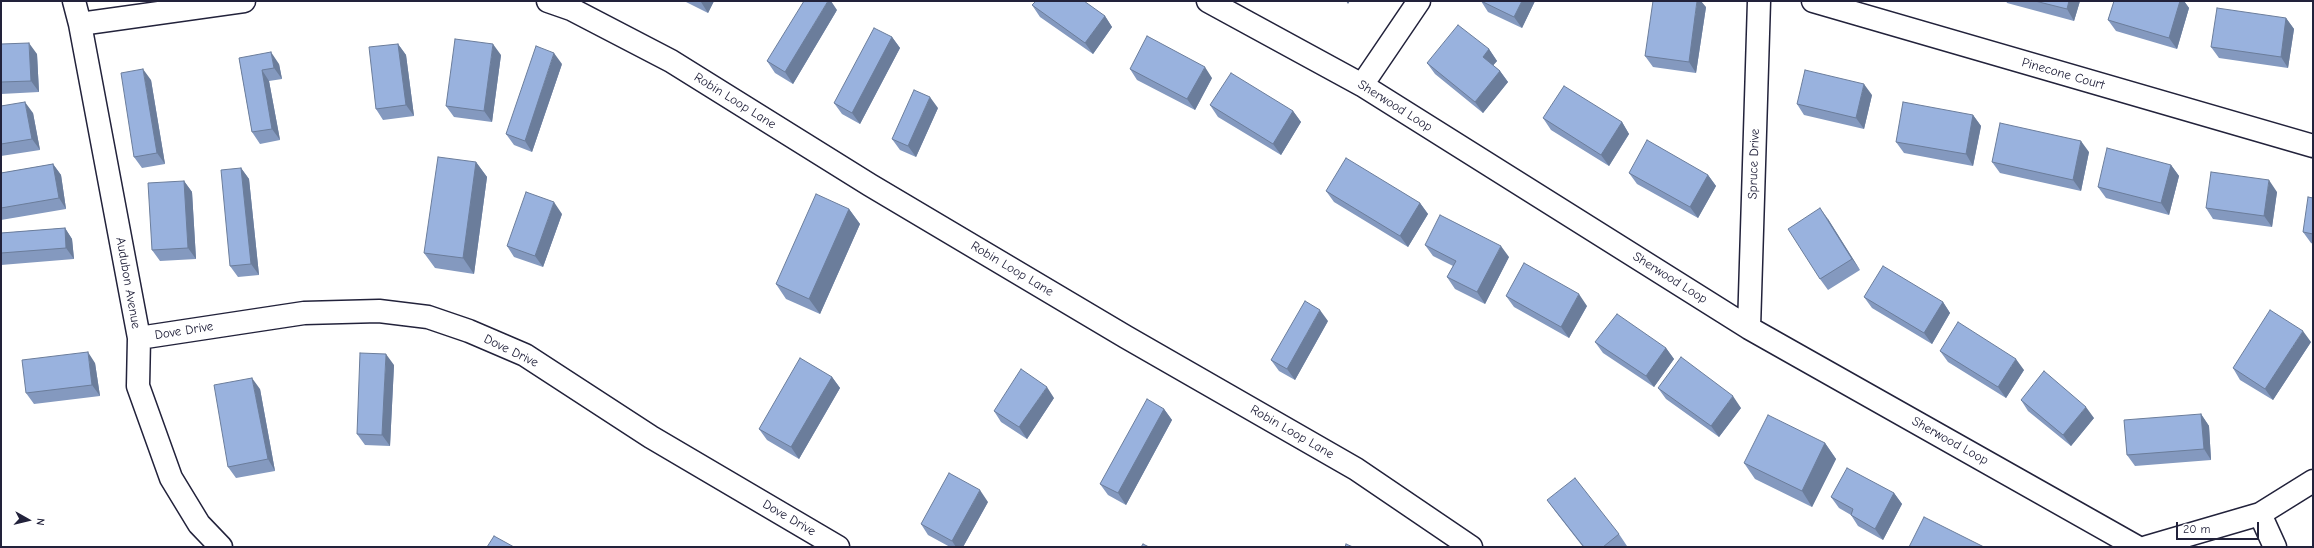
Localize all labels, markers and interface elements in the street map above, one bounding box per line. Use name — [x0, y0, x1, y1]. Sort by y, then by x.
street label: Pinecone Court — [2020, 55, 2106, 93]
street label: Robin Loop Lane — [691, 70, 779, 132]
street label: Sherwood Loop — [1355, 77, 1435, 135]
street label: Spruce Drive — [1745, 128, 1763, 200]
street label: Audubon Avenue — [112, 236, 144, 330]
street label: Robin Loop Lane — [968, 238, 1056, 300]
street label: Sherwood Loop — [1630, 249, 1710, 307]
street label: Dove Drive — [154, 319, 214, 343]
street label: Dove Drive — [481, 331, 541, 371]
street label: Robin Loop Lane — [1247, 402, 1337, 462]
street label: Sherwood Loop — [1909, 414, 1991, 468]
street label: Dove Drive — [760, 497, 818, 539]
north arrow — [8, 500, 48, 540]
scale bar — [2178, 514, 2261, 540]
text: N — [33, 517, 47, 526]
text: 20 m — [2183, 522, 2211, 536]

